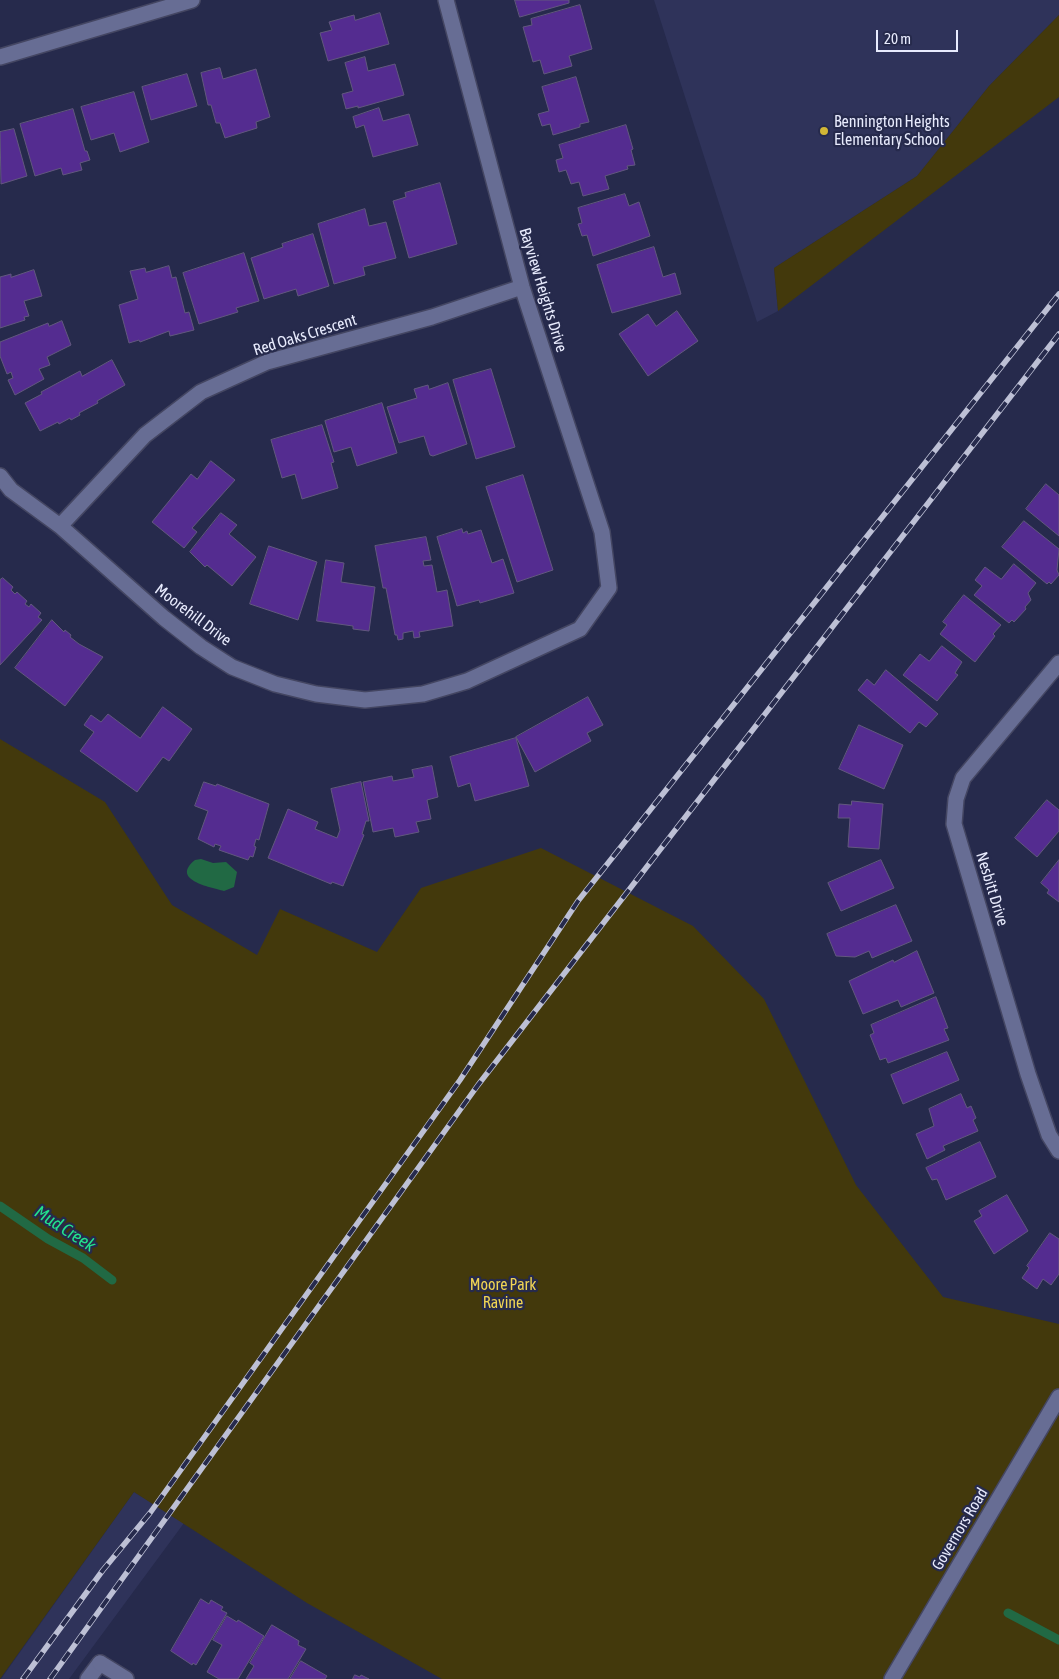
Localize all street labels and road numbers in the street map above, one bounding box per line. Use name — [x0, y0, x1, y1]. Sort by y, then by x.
street label: Bayview Heights Drive — [515, 225, 571, 355]
street label: Red Oaks Crescent — [251, 310, 359, 360]
street label: Moorehill Drive — [151, 580, 235, 650]
street label: Nesbitt Drive — [972, 850, 1012, 928]
street label: Governors Road — [928, 1484, 992, 1574]

